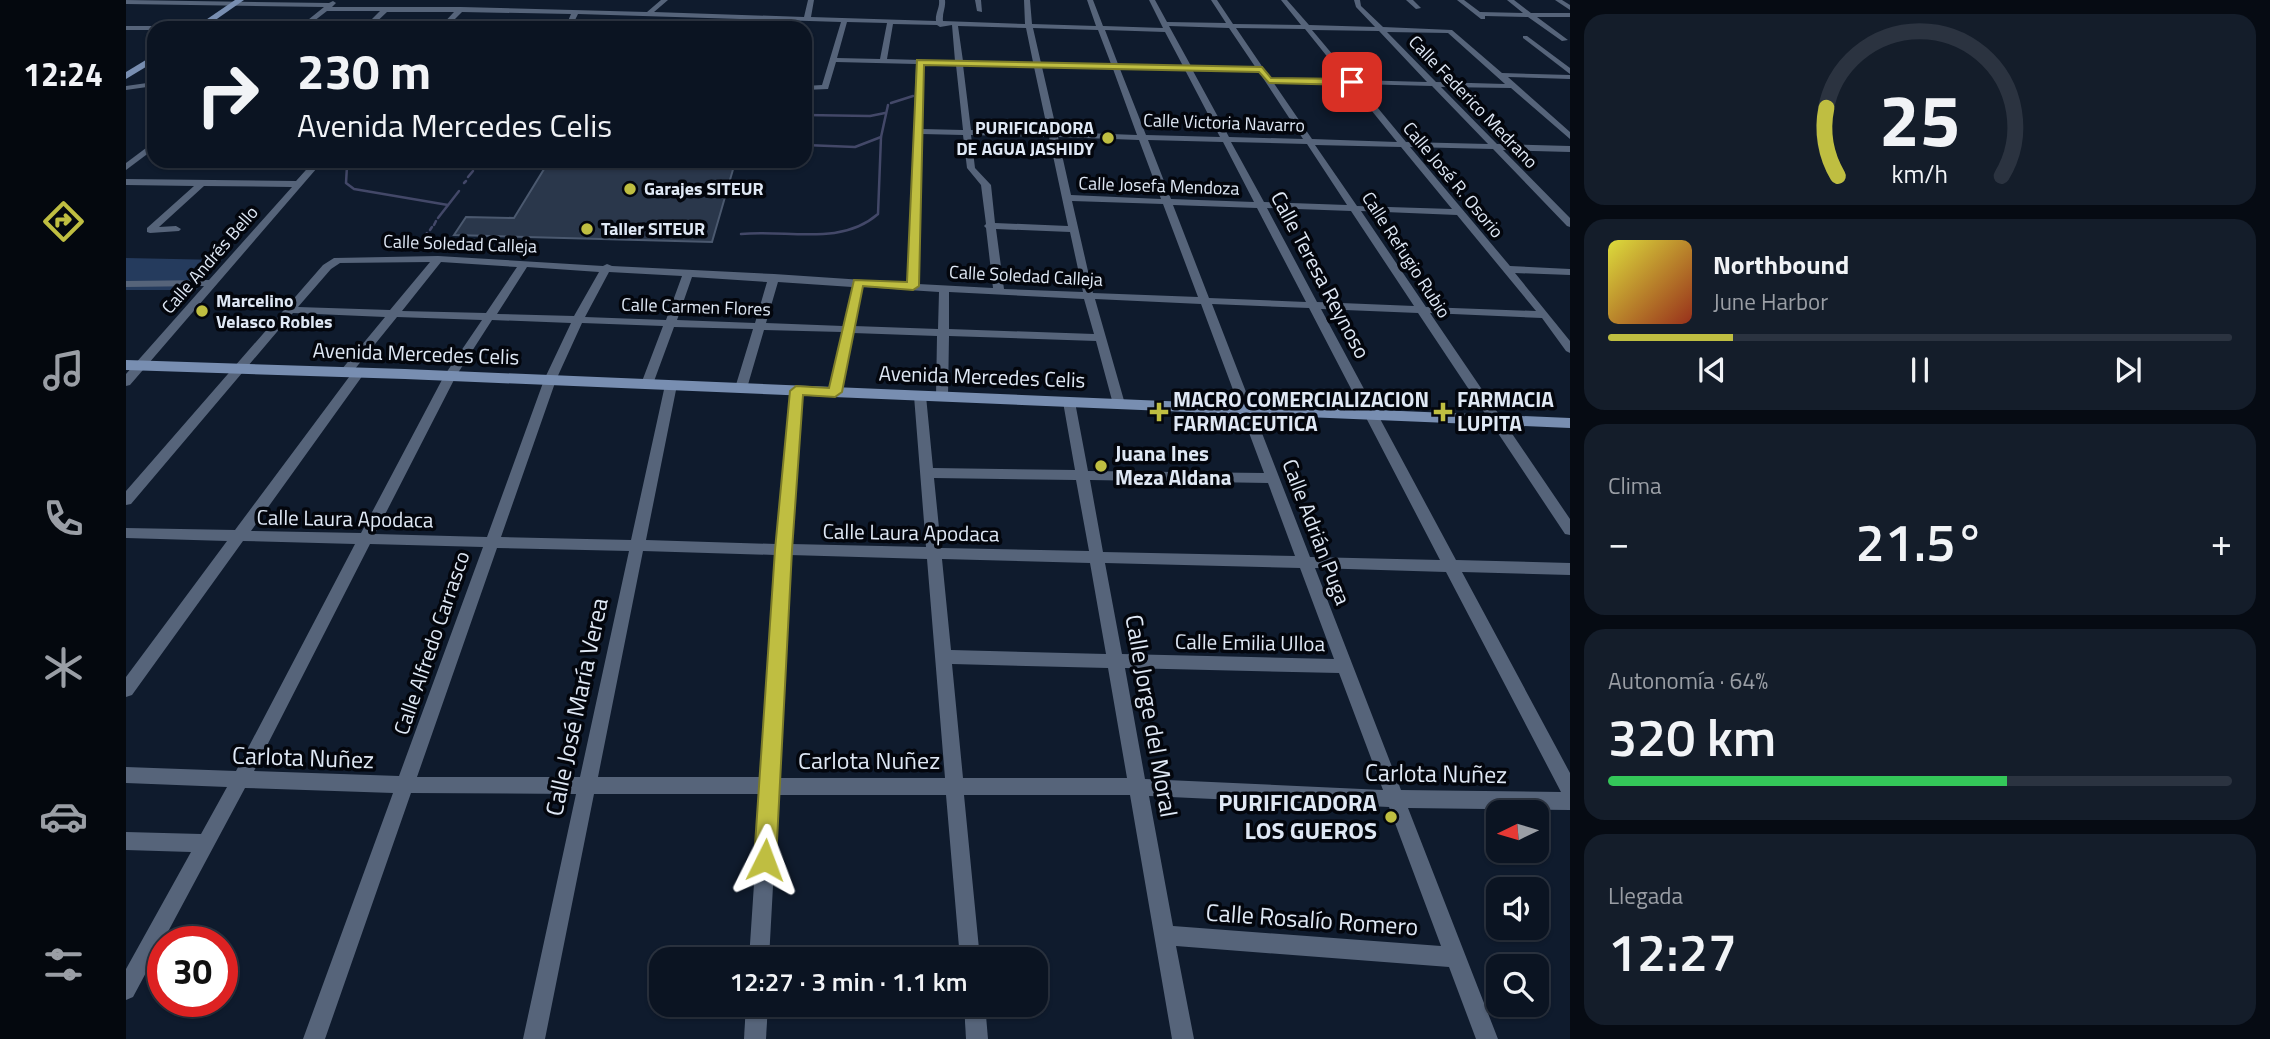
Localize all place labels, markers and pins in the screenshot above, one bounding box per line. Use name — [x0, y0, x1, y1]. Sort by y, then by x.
pin — [1322, 52, 1382, 112]
place label: PURIFICADORA DE AGUA JASHIDY — [956, 114, 1095, 162]
marker: PURIFICADORA DE AGUA JASHIDY — [1100, 130, 1116, 146]
place label: Garajes SITEUR — [644, 175, 764, 202]
marker: Garajes SITEUR — [622, 181, 638, 197]
place label: Taller SITEUR — [601, 215, 705, 242]
marker: Taller SITEUR — [579, 221, 595, 237]
place label: Marcelino Velasco Robles — [216, 287, 332, 335]
marker: Marcelino Velasco Robles — [194, 303, 210, 319]
place label: MACRO COMERCIALIZACION FARMACEUTICA — [1173, 383, 1429, 439]
place label: FARMACIA LUPITA — [1457, 383, 1554, 439]
marker: MACRO COMERCIALIZACION FARMACEUTICA — [1151, 404, 1167, 420]
marker: FARMACIA LUPITA — [1435, 404, 1451, 420]
place label: Juana Ines Meza Aldana — [1115, 437, 1232, 493]
marker: Juana Ines Meza Aldana — [1093, 458, 1109, 474]
place label: PURIFICADORA LOS GUEROS — [1218, 784, 1378, 848]
marker: PURIFICADORA LOS GUEROS — [1383, 809, 1399, 825]

